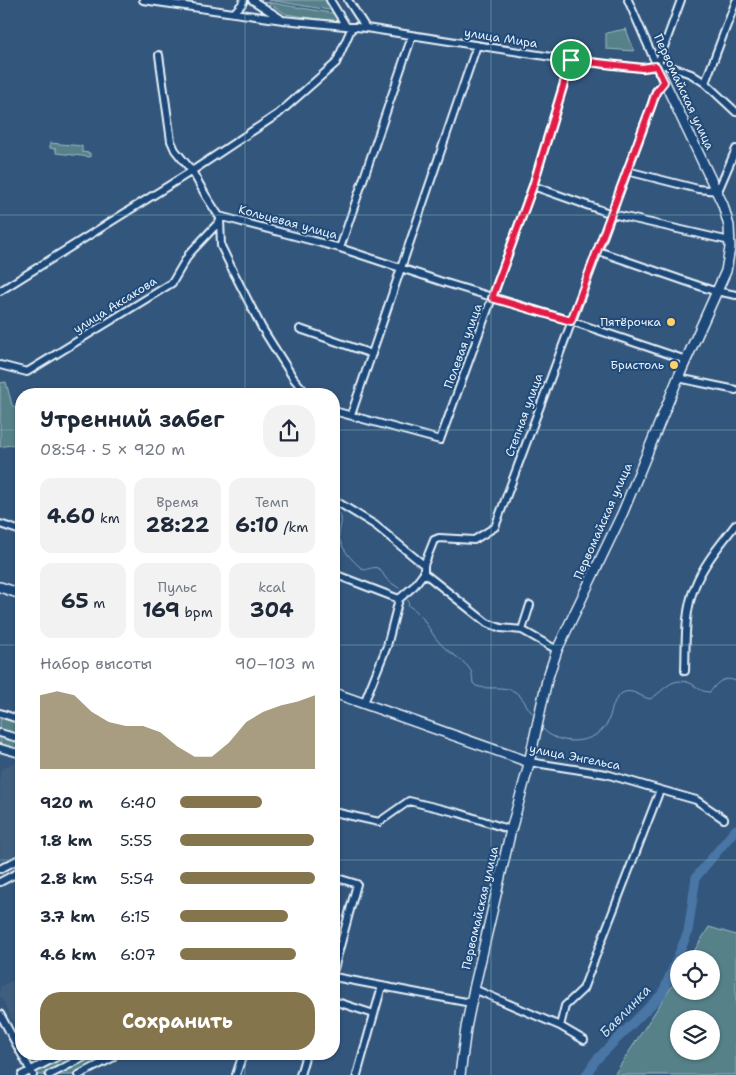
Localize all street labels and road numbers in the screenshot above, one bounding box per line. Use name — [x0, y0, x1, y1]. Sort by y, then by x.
street label: улица Мира — [463, 24, 539, 52]
street label: Первомайская улица — [650, 32, 718, 153]
street label: Кольцевая улица — [237, 201, 340, 243]
street label: улица Аксакова — [70, 273, 160, 337]
street label: Полевая улица — [440, 301, 486, 391]
street label: Степная улица — [502, 371, 547, 459]
street label: Первомайская улица — [570, 460, 636, 582]
street label: улица Энгельса — [528, 740, 622, 774]
street label: Первомайская улица — [458, 844, 502, 971]

